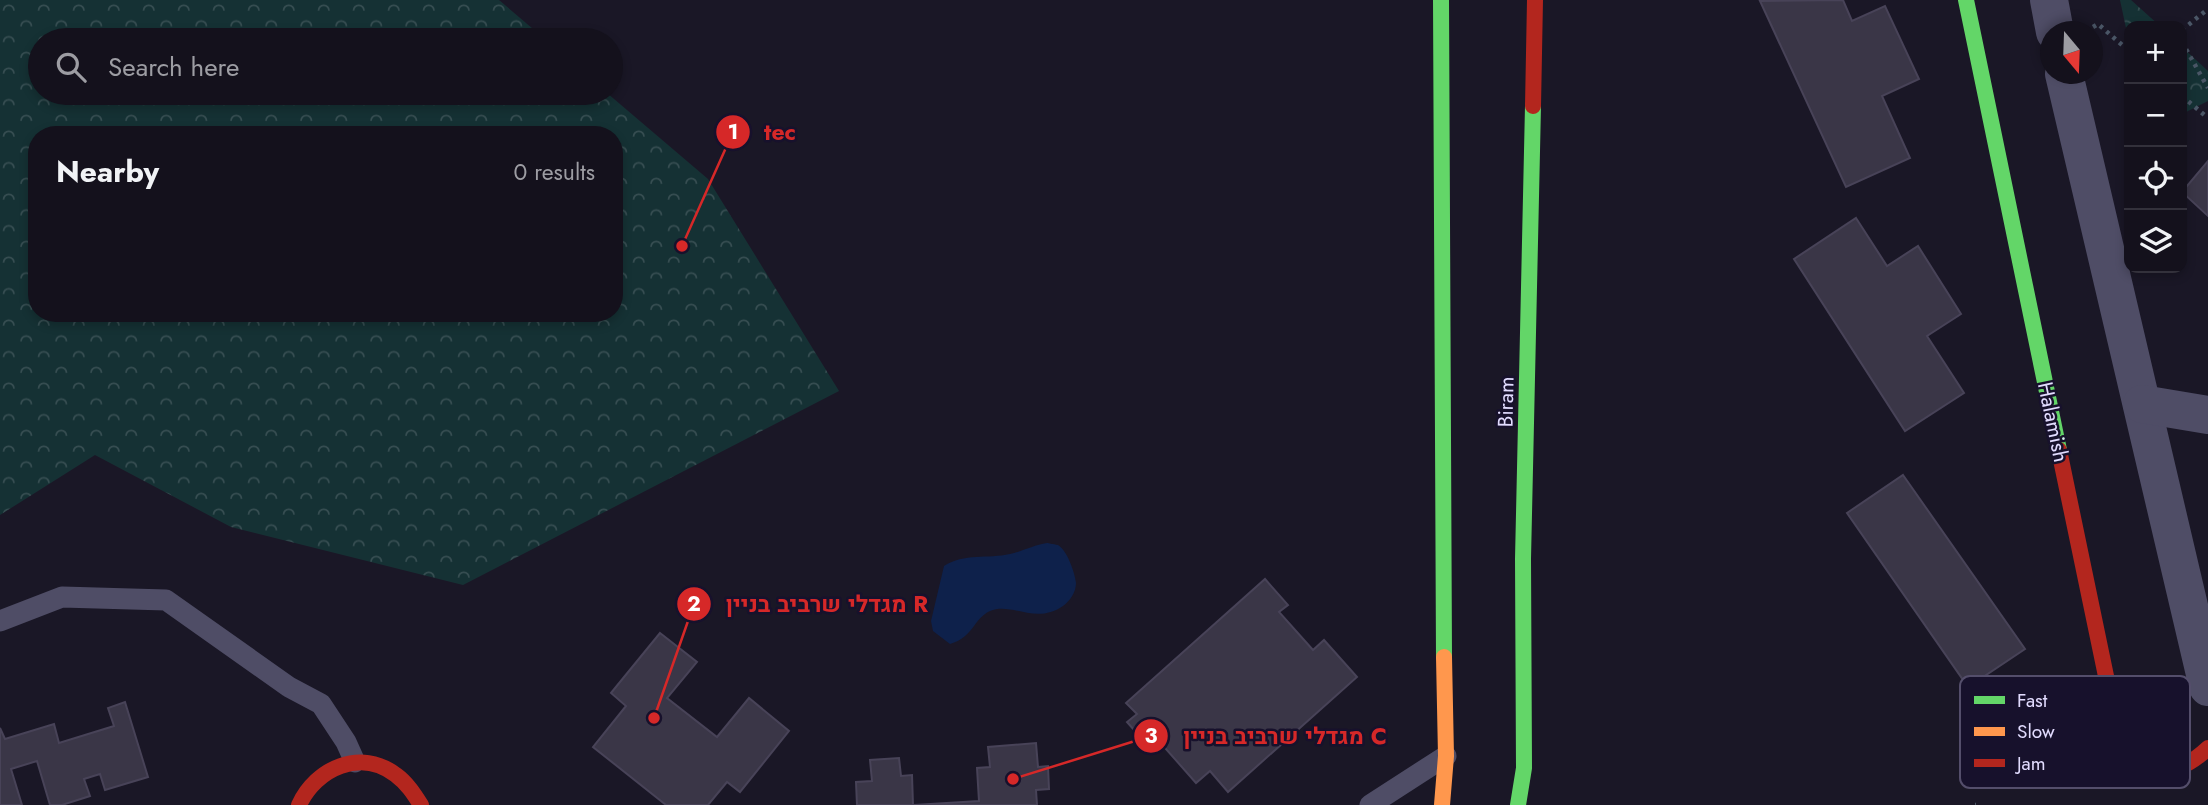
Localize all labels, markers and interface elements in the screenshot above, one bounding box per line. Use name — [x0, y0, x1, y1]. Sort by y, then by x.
north arrow — [2040, 21, 2103, 84]
map controls — [2124, 21, 2187, 273]
button: + — [2124, 21, 2187, 84]
search box — [28, 28, 623, 105]
icon: search — [52, 48, 90, 86]
text: Search here — [108, 48, 240, 86]
button: − — [2124, 84, 2187, 147]
callout: tec — [715, 110, 810, 154]
text: tec — [764, 115, 796, 149]
text: 1 — [728, 117, 738, 147]
button: locate — [2124, 147, 2187, 210]
text: Nearby — [56, 150, 159, 193]
text: 0 results — [513, 155, 595, 189]
button: layers — [2124, 210, 2187, 273]
street label: Biram — [1491, 376, 1521, 428]
street label: Halamish — [2030, 379, 2076, 465]
callout: מגדלי שרביב בניין R — [677, 582, 942, 626]
text: מגדלי שרביב בניין R — [726, 587, 928, 621]
text: 2 — [687, 589, 701, 619]
legend — [1960, 676, 2190, 788]
text: Fast — [2017, 687, 2048, 714]
callout: מגדלי שרביב בניין C — [1134, 714, 1401, 758]
text: Slow — [2017, 718, 2055, 745]
text: מגדלי שרביב בניין C — [1183, 719, 1387, 753]
text: 3 — [1144, 721, 1158, 751]
text: Jam — [2014, 750, 2046, 777]

